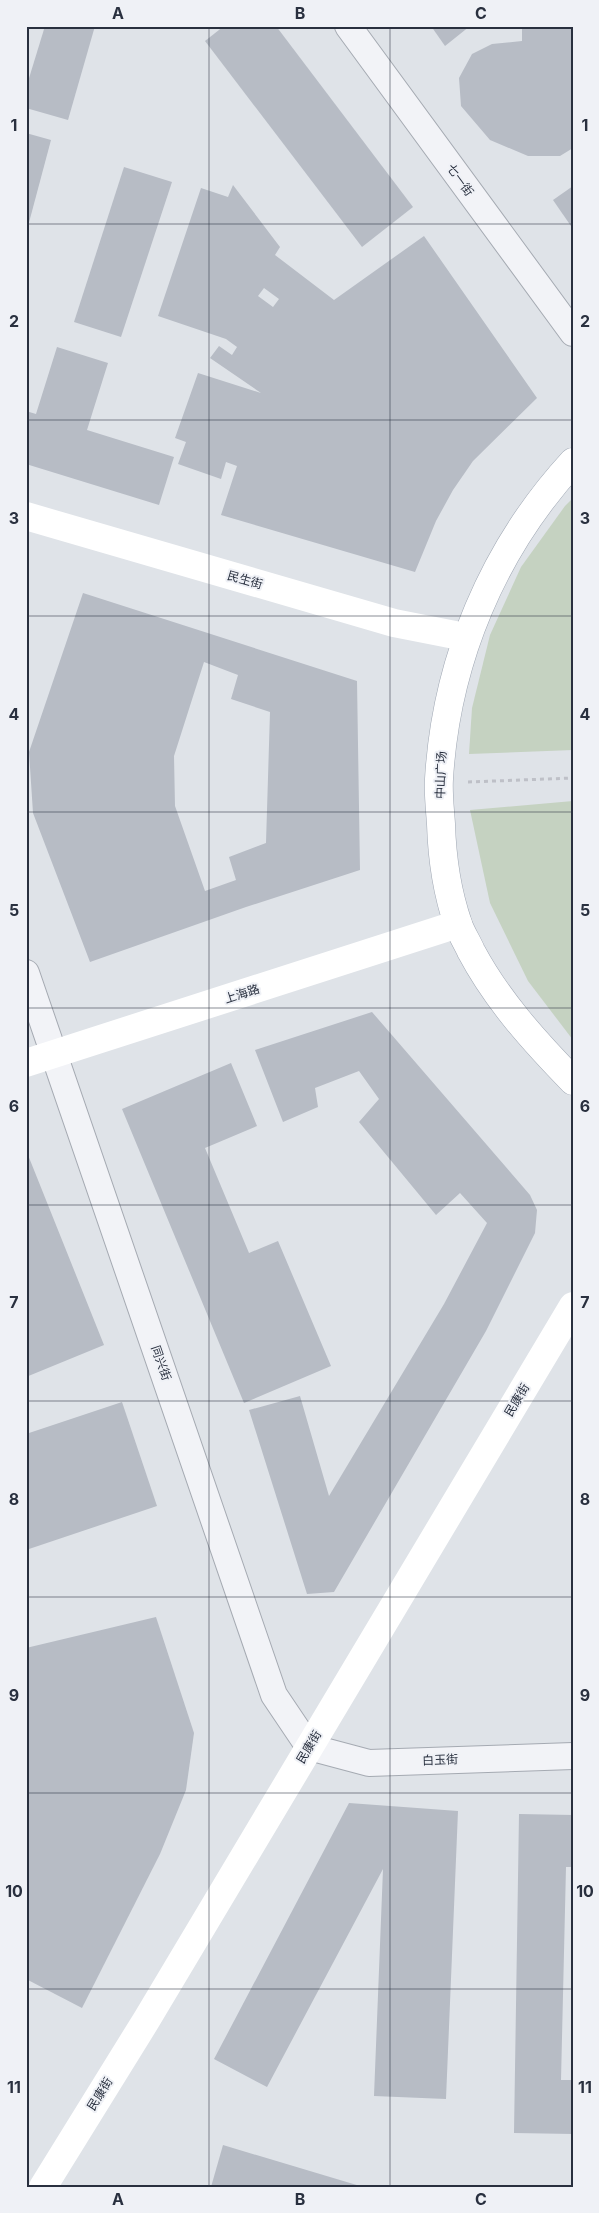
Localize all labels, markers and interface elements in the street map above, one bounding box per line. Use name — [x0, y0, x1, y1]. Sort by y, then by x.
text: A — [112, 3, 124, 23]
text: B — [295, 3, 305, 23]
text: C — [475, 3, 487, 23]
text: 1 — [11, 115, 17, 135]
text: 1 — [582, 115, 588, 135]
street label: 七一街 — [444, 161, 477, 199]
text: 2 — [9, 311, 19, 331]
text: 2 — [580, 311, 590, 331]
text: 3 — [9, 508, 19, 528]
text: 3 — [580, 508, 590, 528]
street label: 民生街 — [226, 567, 265, 592]
text: 4 — [9, 704, 20, 724]
text: 4 — [580, 704, 591, 724]
street label: 中山广场 — [432, 751, 449, 799]
text: 5 — [9, 900, 19, 920]
text: 5 — [580, 900, 590, 920]
street label: 上海路 — [222, 981, 261, 1006]
text: 6 — [9, 1096, 19, 1116]
text: 6 — [580, 1096, 590, 1116]
text: 7 — [9, 1292, 19, 1312]
text: 7 — [580, 1292, 590, 1312]
street label: 同兴街 — [149, 1343, 174, 1382]
street label: 民康街 — [501, 1380, 532, 1419]
text: 8 — [9, 1489, 19, 1509]
text: 8 — [580, 1489, 590, 1509]
text: 9 — [9, 1685, 19, 1705]
text: 9 — [580, 1685, 590, 1705]
street label: 民康街 — [293, 1727, 324, 1766]
street label: 白玉街 — [422, 1751, 458, 1768]
text: 10 — [5, 1881, 23, 1901]
text: 10 — [576, 1881, 594, 1901]
street label: 民康街 — [84, 2074, 115, 2113]
text: 11 — [7, 2077, 21, 2097]
text: 11 — [578, 2077, 592, 2097]
text: A — [112, 2189, 124, 2209]
text: B — [295, 2189, 305, 2209]
text: C — [475, 2189, 487, 2209]

